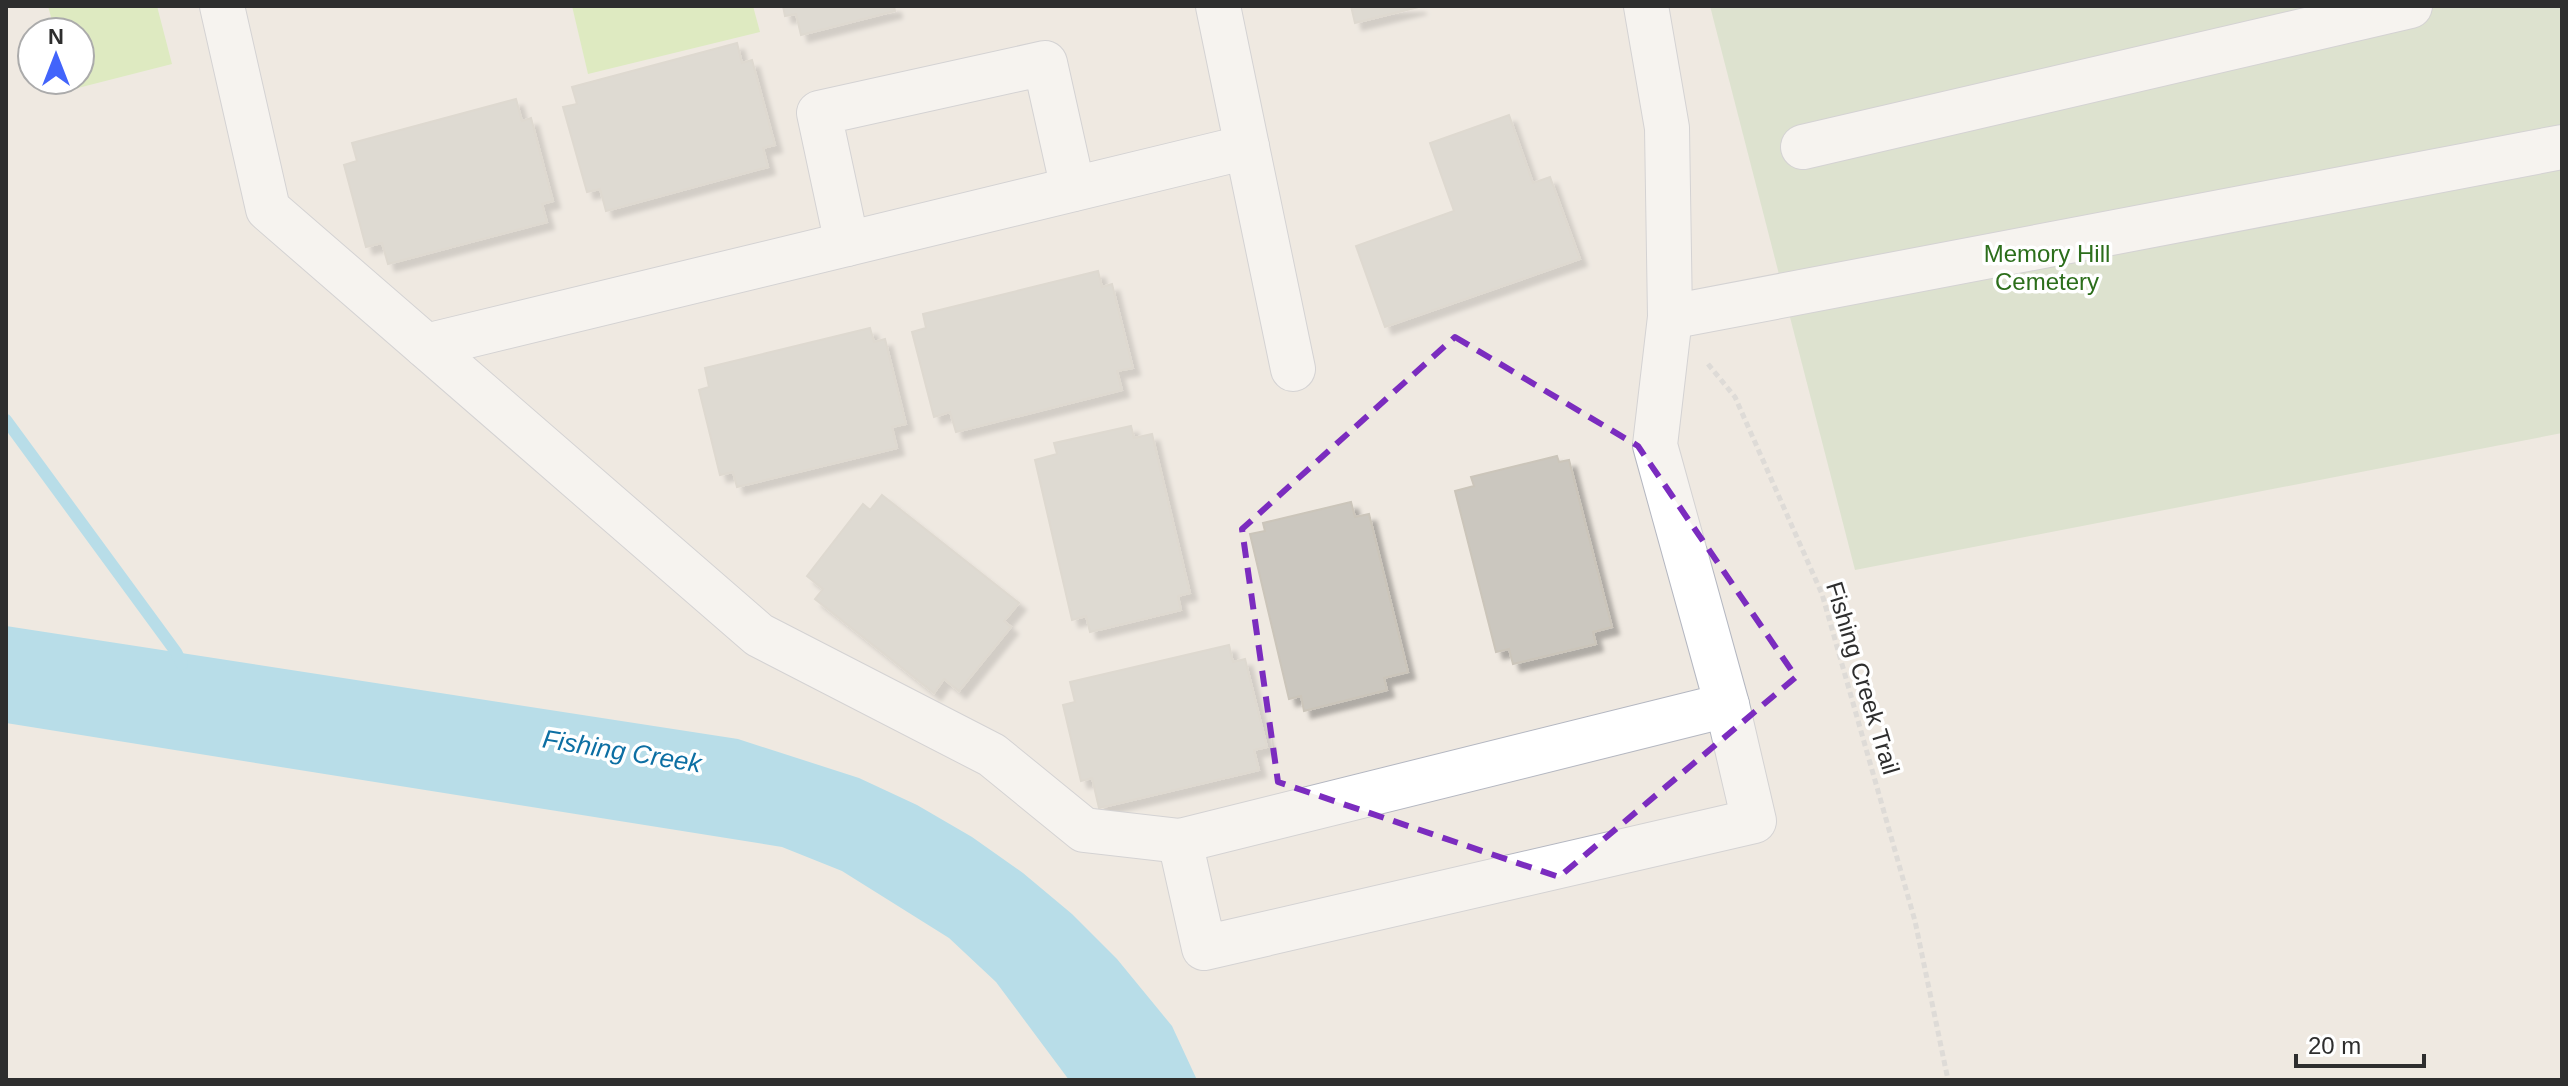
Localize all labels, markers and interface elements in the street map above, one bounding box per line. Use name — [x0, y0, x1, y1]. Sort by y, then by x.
north arrow — [16, 16, 96, 96]
text: N — [48, 24, 64, 49]
park label: Memory Hill Cemetery — [1984, 240, 2110, 295]
street label: Fishing Creek Trail — [1821, 578, 1905, 778]
water label: Fishing Creek — [540, 724, 706, 779]
scale bar — [2296, 1018, 2424, 1068]
text: 20 m — [2308, 1032, 2361, 1059]

